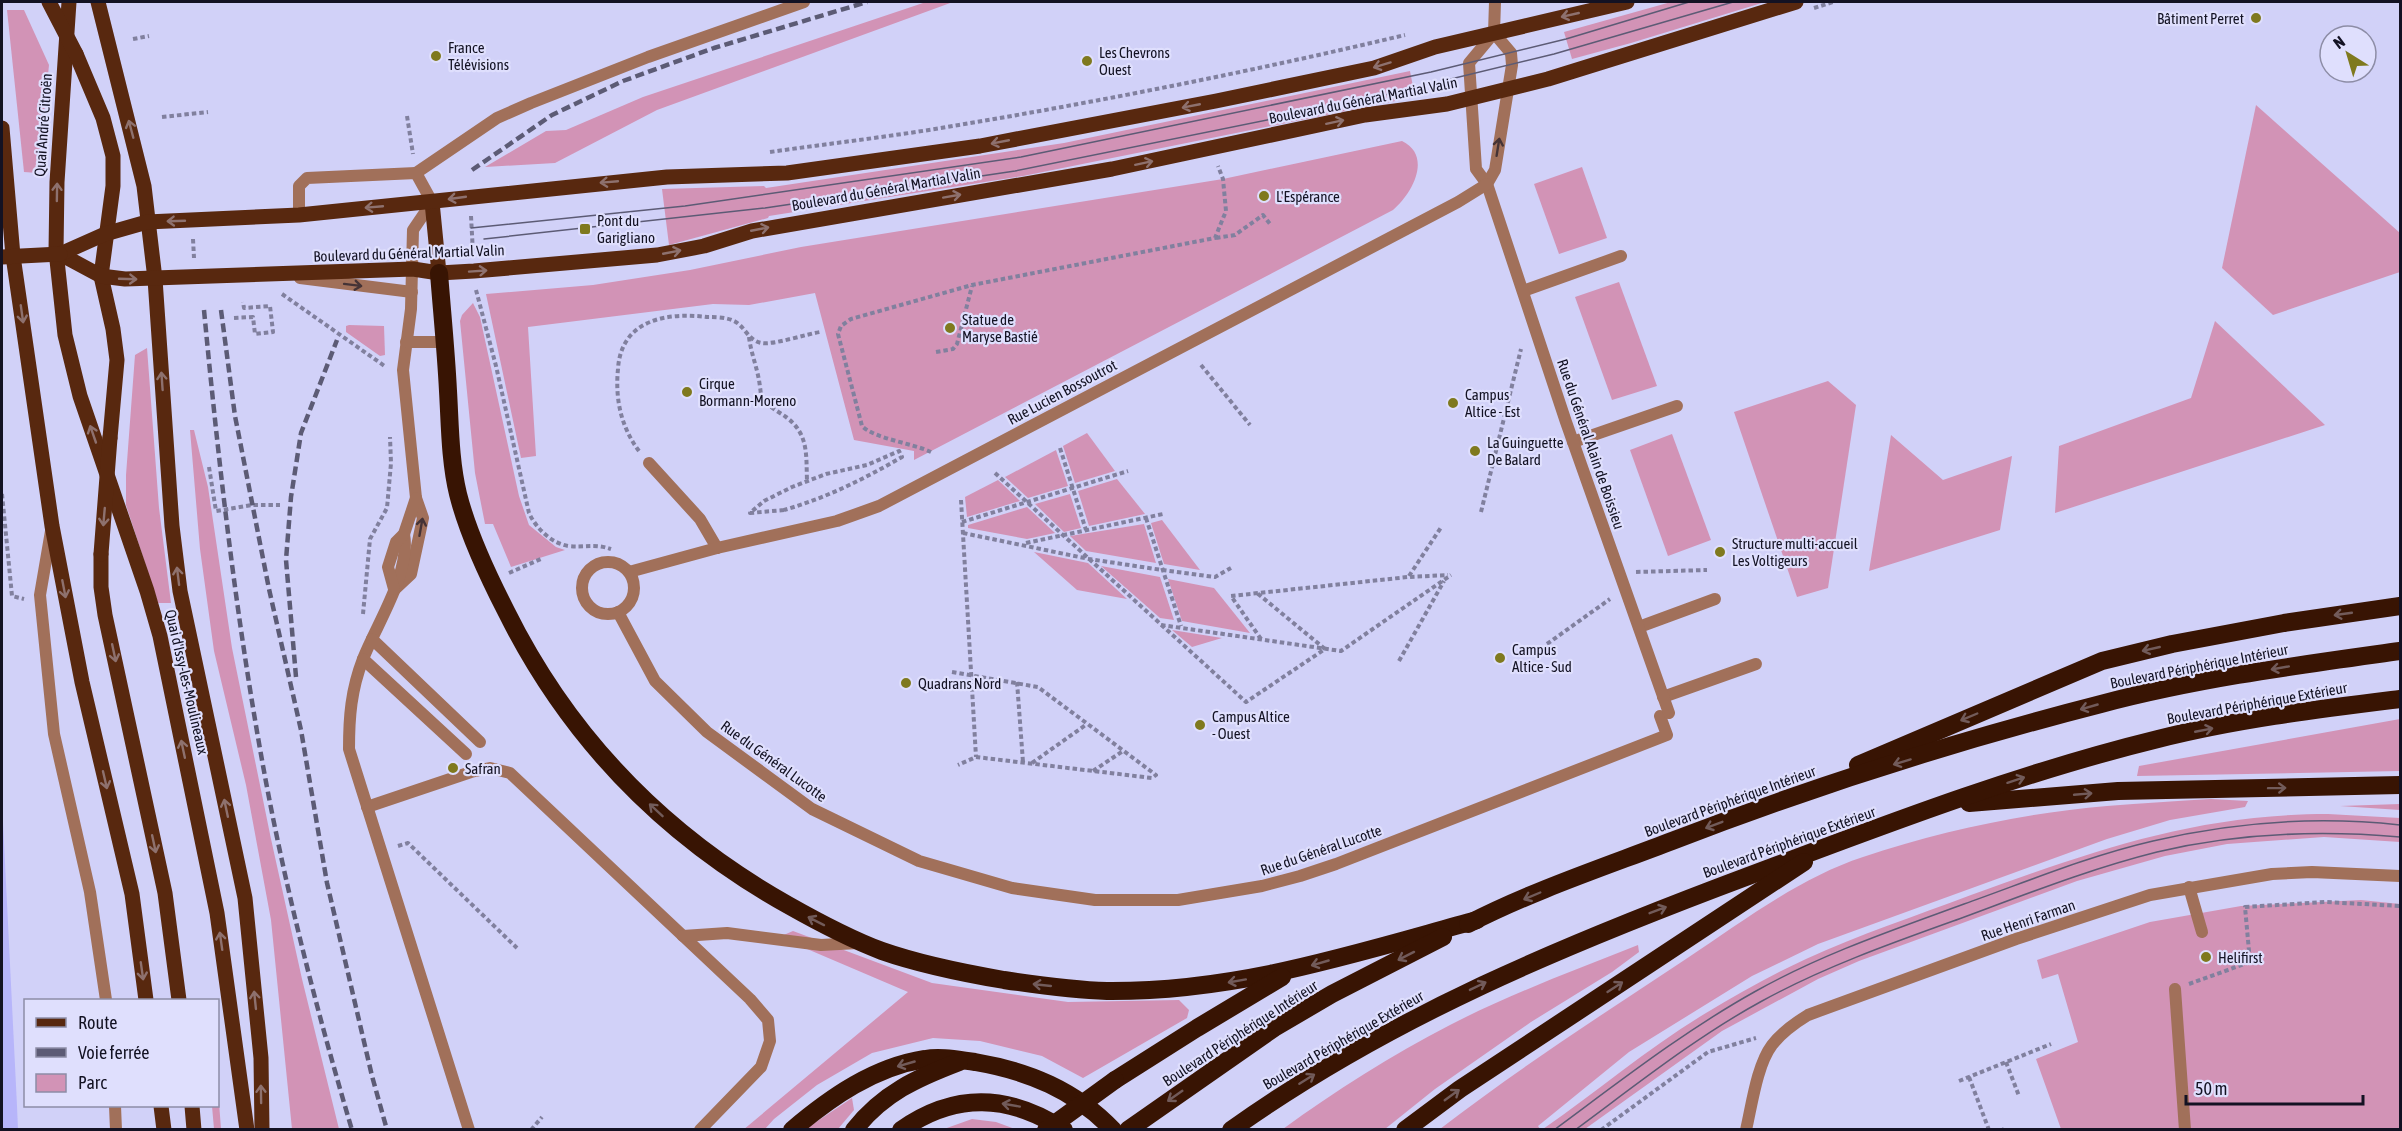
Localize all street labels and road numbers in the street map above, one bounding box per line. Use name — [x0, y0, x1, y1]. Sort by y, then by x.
street label: Quai André Citroën — [31, 73, 55, 177]
street label: Boulevard du Général Martial Valin — [1267, 73, 1459, 127]
street label: Boulevard du Général Martial Valin — [790, 164, 982, 214]
street label: Boulevard du Général Martial Valin — [313, 241, 505, 265]
street label: Rue Lucien Bossoutrot — [1005, 356, 1119, 428]
street label: Rue du Général Alain de Boissieu — [1554, 357, 1628, 531]
street label: Quai d'Issy-les-Moulineaux — [162, 608, 212, 756]
street label: Boulevard Périphérique Intérieur — [2108, 640, 2290, 692]
street label: Boulevard Périphérique Extérieur — [2166, 679, 2349, 727]
street label: Rue du Général Lucotte — [718, 717, 830, 805]
street label: Boulevard Périphérique Intérieur — [1642, 762, 1819, 840]
street label: Boulevard Périphérique Extérieur — [1700, 803, 1878, 881]
street label: Rue du Général Lucotte — [1258, 821, 1384, 879]
street label: Rue Henri Farman — [1979, 896, 2077, 944]
street label: Boulevard Périphérique Intérieur — [1159, 976, 1321, 1089]
street label: Boulevard Périphérique Extérieur — [1260, 987, 1427, 1093]

